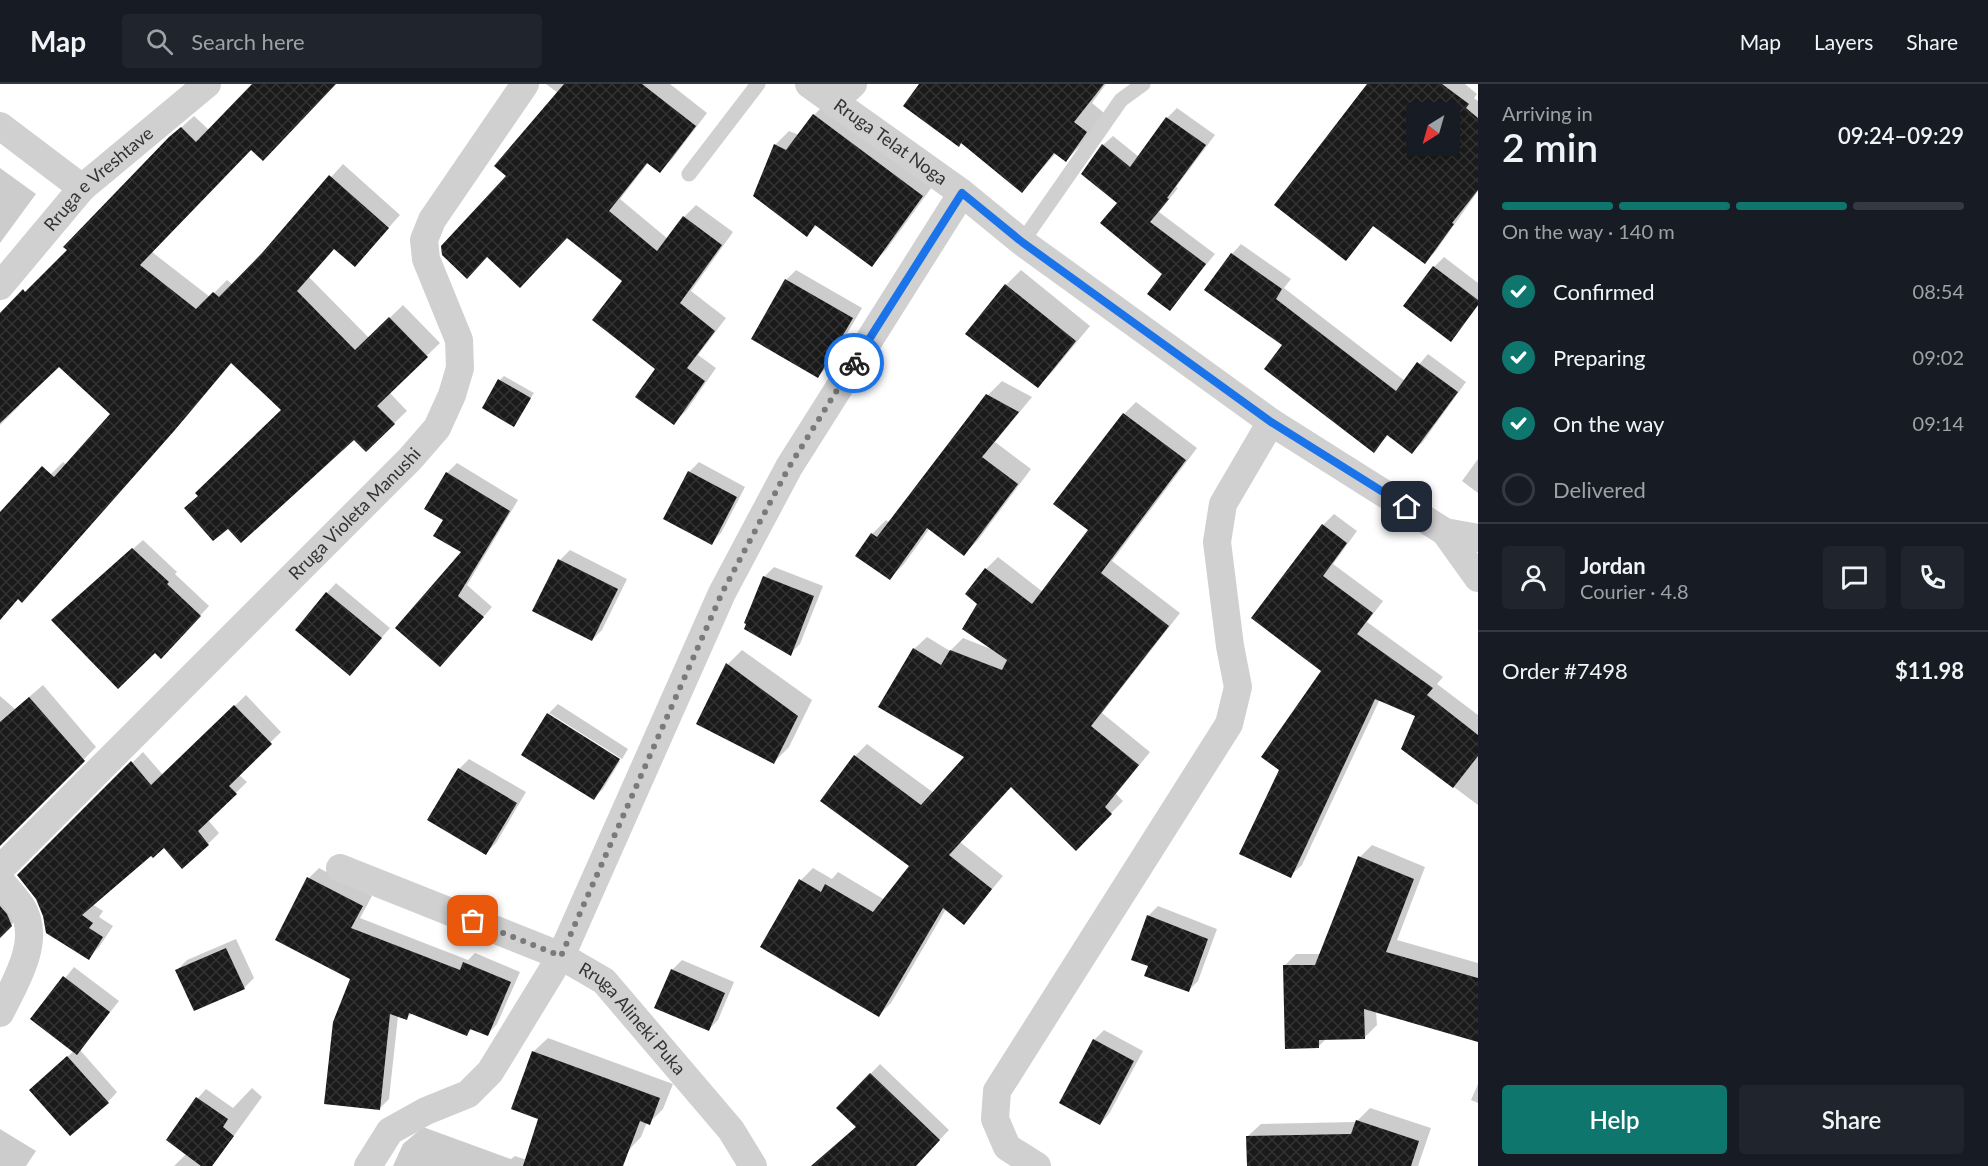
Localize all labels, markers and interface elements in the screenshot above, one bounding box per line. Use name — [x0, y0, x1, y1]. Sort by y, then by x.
search box — [122, 14, 542, 68]
text: Map — [30, 24, 86, 58]
icon: search — [143, 25, 176, 58]
text: Search here — [191, 28, 305, 55]
text: Map — [1740, 29, 1781, 54]
text: Layers — [1814, 29, 1873, 54]
text: Share — [1906, 29, 1958, 54]
street label: Rruga Telat Noga — [830, 93, 952, 189]
text: Arriving in — [1502, 101, 1593, 125]
north arrow — [1406, 102, 1460, 156]
map controls — [1406, 102, 1460, 156]
street label: Rruga e Vreshtave — [39, 122, 157, 235]
text: 09:24–09:29 — [1838, 122, 1964, 149]
text: 2 min — [1502, 124, 1598, 170]
text: On the way · 140 m — [1502, 219, 1675, 243]
icon: check — [1502, 275, 1535, 308]
text: Confirmed — [1553, 278, 1655, 305]
text: 08:54 — [1913, 279, 1964, 303]
courier — [824, 333, 884, 393]
icon: check — [1502, 341, 1535, 374]
text: Preparing — [1553, 344, 1645, 371]
text: 09:02 — [1913, 345, 1964, 369]
icon: bike — [838, 347, 871, 380]
icon: check — [1502, 407, 1535, 440]
text: On the way — [1553, 410, 1664, 437]
text: 09:14 — [1913, 411, 1964, 435]
street label: Rruga Violeta Manushi — [283, 443, 425, 584]
text: Delivered — [1553, 476, 1646, 503]
pin — [1381, 481, 1432, 532]
icon: home — [1390, 490, 1423, 523]
button: person — [1502, 546, 1565, 609]
button: chat — [1823, 546, 1886, 609]
button: phone — [1901, 546, 1964, 609]
text: Jordan — [1580, 552, 1646, 579]
text: Courier · 4.8 — [1580, 579, 1689, 603]
text: Order #7498 — [1502, 657, 1628, 684]
text: $11.98 — [1895, 657, 1964, 684]
pin — [447, 895, 498, 946]
icon: bag — [456, 904, 489, 937]
street label: Rruga Alineki Puka — [575, 957, 691, 1079]
button: Help — [1502, 1085, 1727, 1154]
button: Share — [1739, 1085, 1964, 1154]

